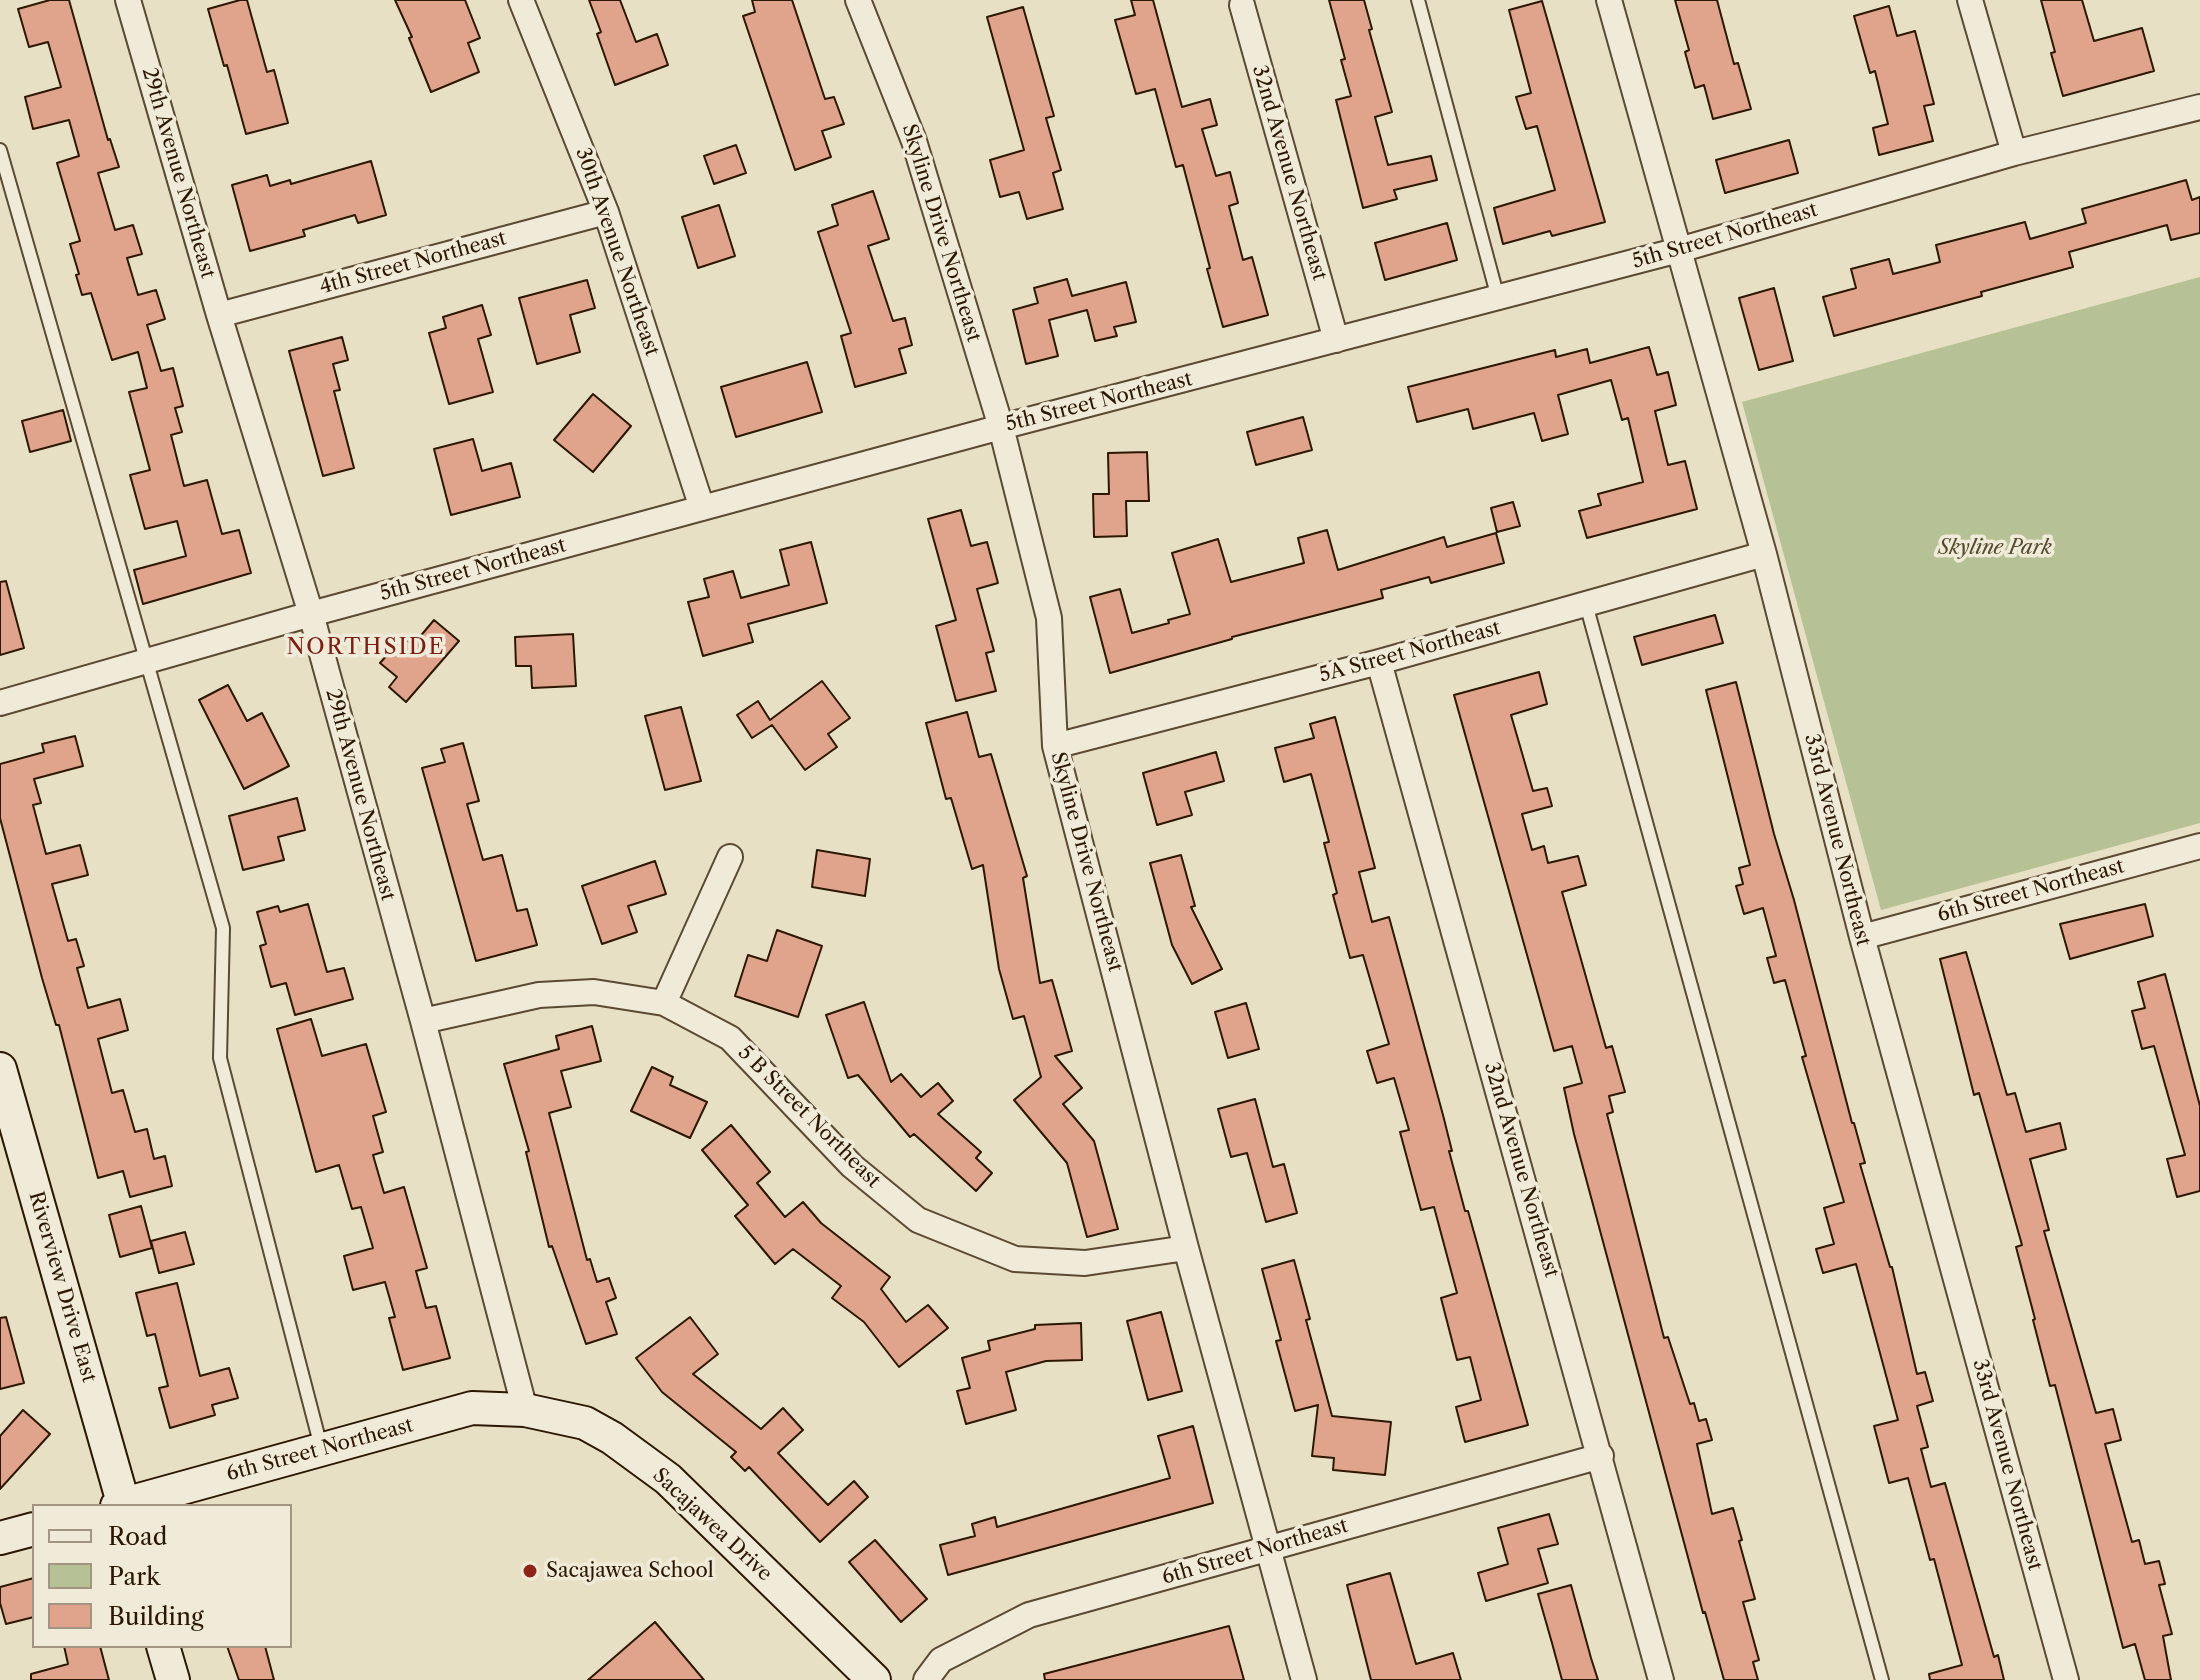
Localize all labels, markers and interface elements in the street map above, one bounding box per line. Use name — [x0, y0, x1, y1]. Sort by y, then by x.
street label: 32nd Avenue Northeast — [1247, 63, 1331, 283]
street label: 29th Avenue Northeast — [136, 65, 220, 281]
street label: Skyline Drive Northeast — [896, 121, 986, 345]
street label: 30th Avenue Northeast — [570, 145, 664, 359]
street label: 5th Street Northeast — [1630, 198, 1820, 274]
street label: 4th Street Northeast — [317, 227, 509, 299]
street label: 5th Street Northeast — [1003, 367, 1195, 437]
street label: 5th Street Northeast — [377, 534, 569, 606]
park label: Skyline Park — [1938, 536, 2052, 560]
street label: 5A Street Northeast — [1317, 616, 1503, 688]
district label: NORTHSIDE — [286, 635, 446, 661]
street label: 29th Avenue Northeast — [320, 686, 400, 904]
street label: 33rd Avenue Northeast — [1799, 731, 1875, 949]
street label: Skyline Drive Northeast — [1045, 750, 1127, 974]
street label: 6th Street Northeast — [1935, 855, 2127, 927]
street label: 5 B Street Northeast — [733, 1041, 885, 1193]
street label: 32nd Avenue Northeast — [1479, 1060, 1563, 1280]
street label: Riverview Drive East — [23, 1189, 101, 1385]
street label: 33rd Avenue Northeast — [1967, 1357, 2047, 1573]
street label: 6th Street Northeast — [224, 1414, 416, 1486]
street label: Sacajawea Drive — [647, 1464, 777, 1586]
legend — [32, 1504, 292, 1648]
street label: 6th Street Northeast — [1159, 1514, 1351, 1590]
text: Road — [108, 1522, 167, 1551]
place label: Sacajawea School — [546, 1559, 714, 1583]
text: Park — [108, 1562, 160, 1591]
marker: Sacajawea School — [521, 1562, 539, 1580]
text: Building — [108, 1602, 204, 1631]

